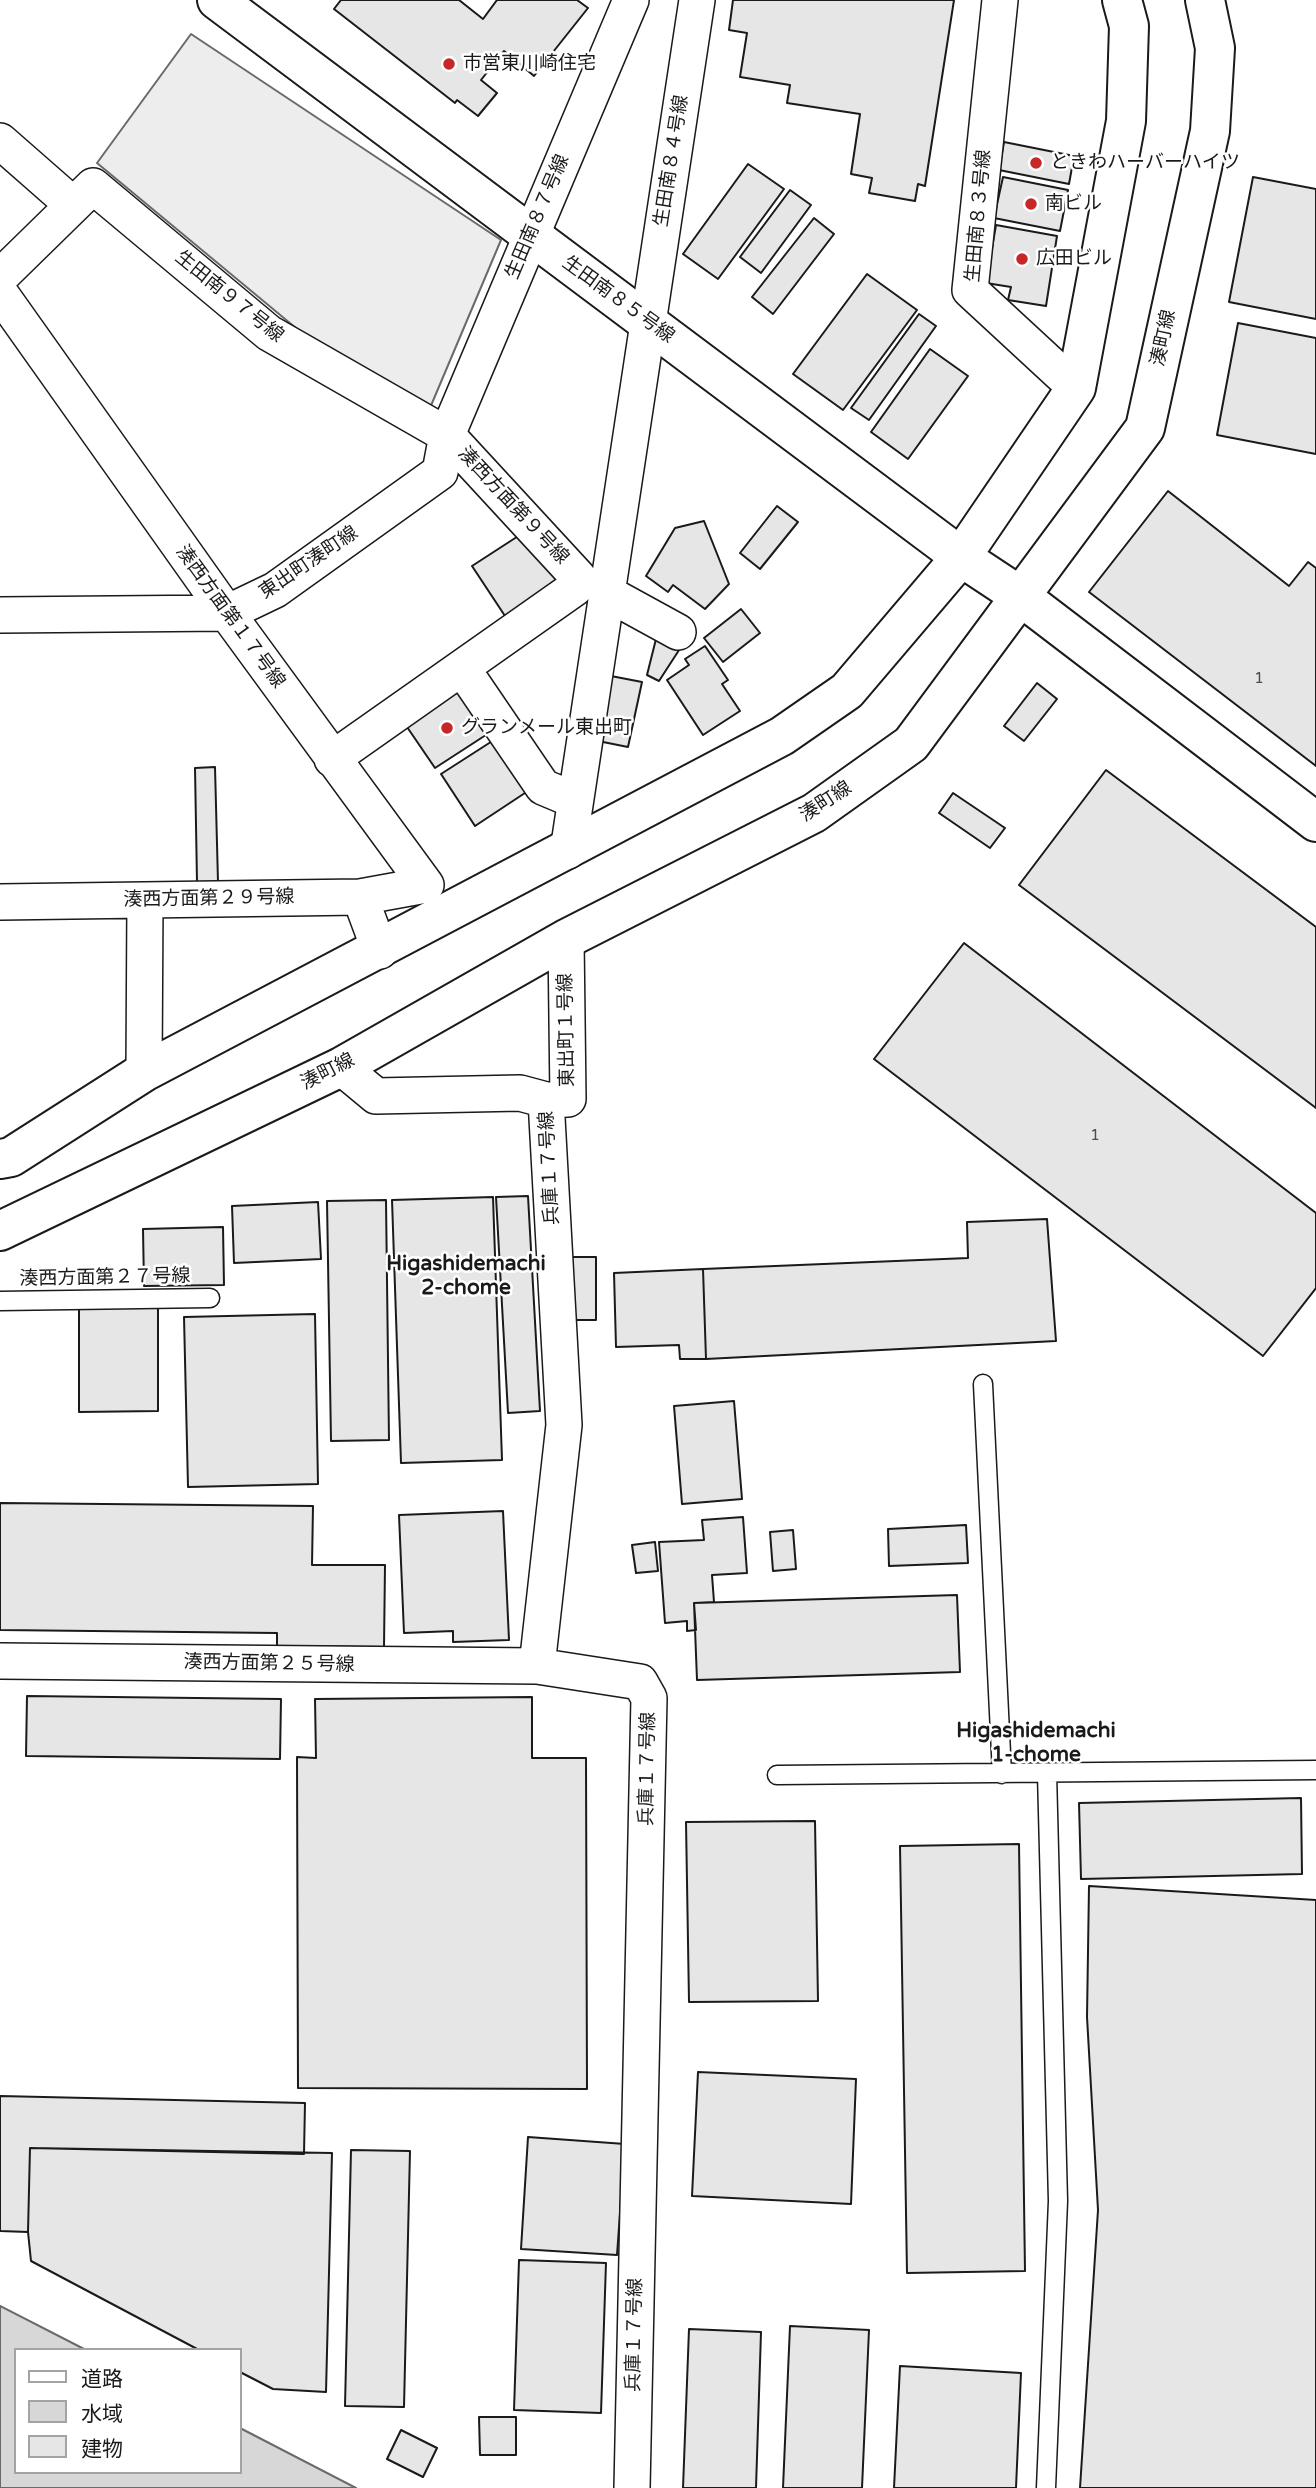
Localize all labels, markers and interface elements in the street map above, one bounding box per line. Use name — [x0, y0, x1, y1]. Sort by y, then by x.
place label: 市営東川崎住宅 — [463, 53, 596, 75]
marker: 市営東川崎住宅 — [441, 56, 457, 72]
street label: 生田南８４号線 — [650, 94, 694, 228]
street label: 生田南８３号線 — [962, 149, 996, 283]
street label: 生田南８７号線 — [502, 151, 574, 283]
place label: ときわハーバーハイツ — [1050, 152, 1240, 174]
marker: ときわハーバーハイツ — [1028, 155, 1044, 171]
place label: 南ビル — [1045, 193, 1102, 215]
marker: 南ビル — [1023, 196, 1039, 212]
street label: 生田南９７号線 — [170, 246, 288, 348]
place label: 広田ビル — [1036, 248, 1112, 270]
marker: 広田ビル — [1014, 251, 1030, 267]
street label: 生田南８５号線 — [557, 252, 679, 348]
street label: 湊町線 — [1147, 308, 1181, 368]
street label: 湊西方面第９号線 — [453, 443, 573, 569]
street label: 東出町湊町線 — [255, 522, 363, 604]
street label: 湊西方面第１７号線 — [171, 541, 289, 693]
house number: 1 — [1254, 669, 1264, 689]
place label: グランメール東出町 — [461, 717, 632, 739]
marker: グランメール東出町 — [439, 720, 455, 736]
street label: 湊町線 — [796, 777, 856, 827]
street label: 湊西方面第２９号線 — [123, 886, 295, 912]
street label: 東出町１号線 — [555, 973, 579, 1087]
street label: 湊町線 — [297, 1049, 359, 1095]
street label: 兵庫１７号線 — [536, 1110, 564, 1226]
house number: 1 — [1090, 1126, 1100, 1146]
district label: Higashidemachi 2-chome — [386, 1251, 546, 1301]
street label: 湊西方面第２７号線 — [19, 1265, 191, 1291]
street label: 湊西方面第２５号線 — [183, 1651, 355, 1677]
street label: 兵庫１７号線 — [636, 1712, 660, 1826]
district label: Higashidemachi 1-chome — [956, 1718, 1116, 1768]
street label: 兵庫１７号線 — [623, 2278, 647, 2392]
legend — [14, 2348, 242, 2474]
text: 道路 — [81, 2367, 123, 2392]
text: 水域 — [81, 2402, 123, 2427]
text: 建物 — [81, 2437, 123, 2462]

